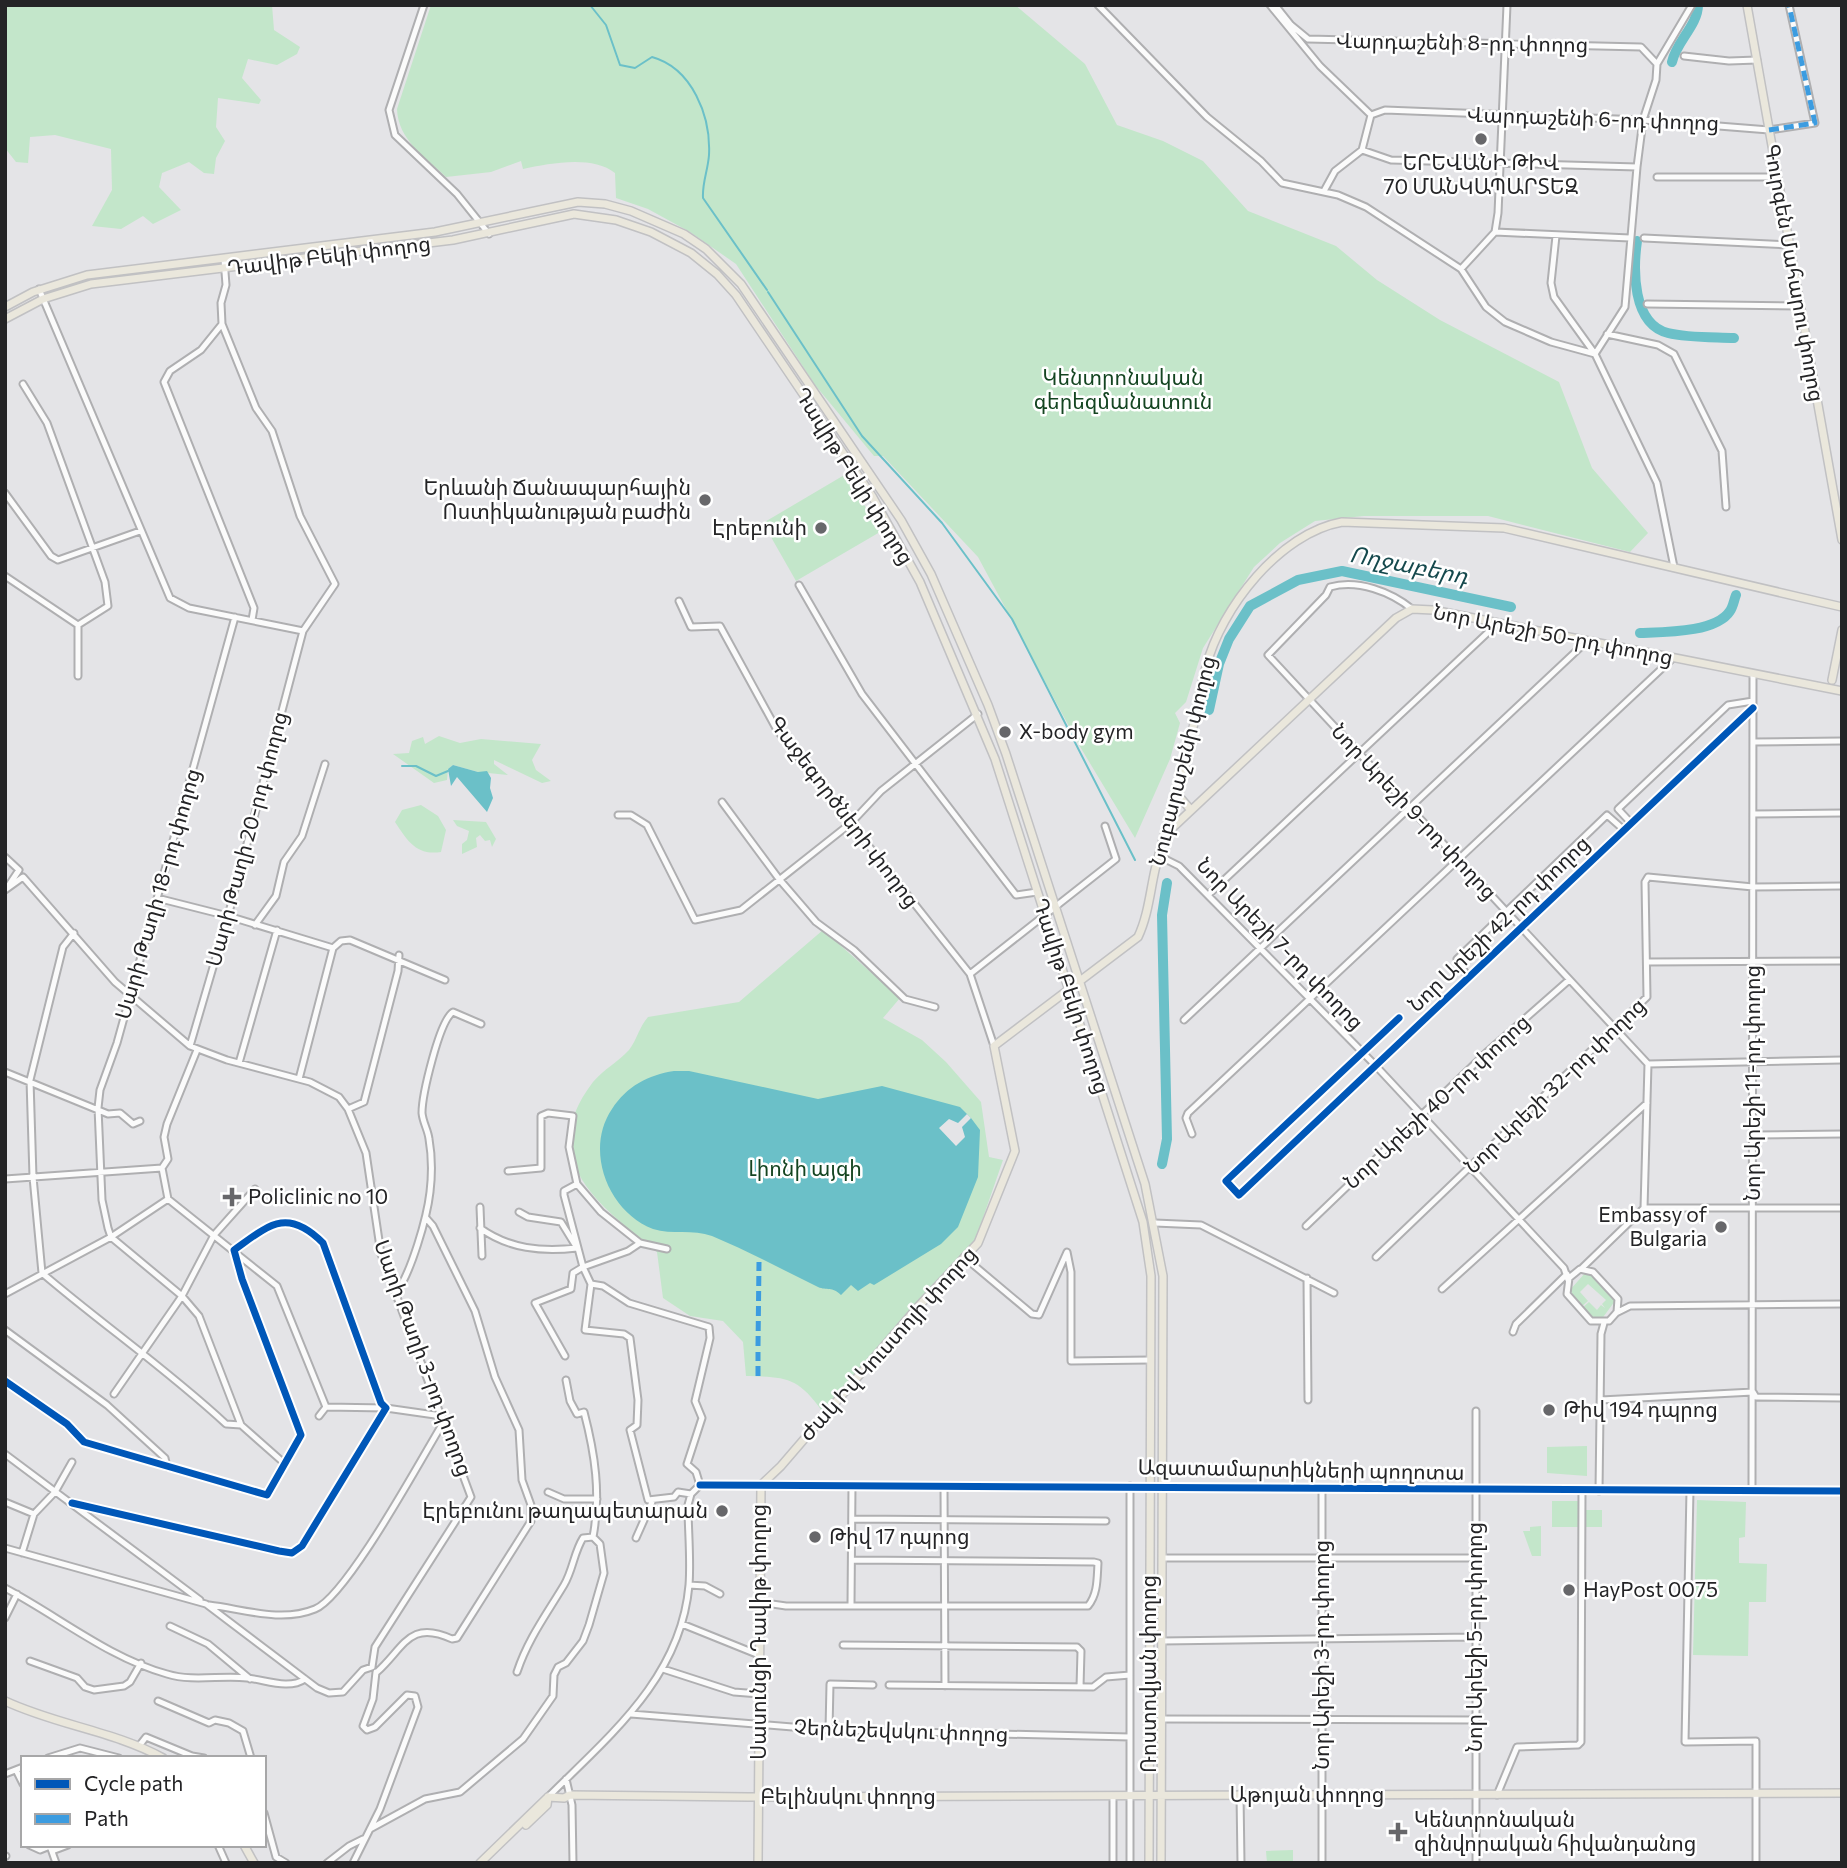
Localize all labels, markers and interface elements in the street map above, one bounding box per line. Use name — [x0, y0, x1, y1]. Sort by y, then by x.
street label: Վարդաշենի 8-րդ փողոց — [1336, 27, 1588, 57]
street label: Վարդաշենի 6-րդ փողոց — [1466, 101, 1720, 135]
marker: ԵՐԵՎԱՆԻ ԹԻՎ 70 ՄԱՆԿԱՊԱՐՏԵԶ — [1473, 131, 1489, 147]
street label: Գուրգեն Մահարու փողոց — [1759, 142, 1830, 404]
place label: ԵՐԵՎԱՆԻ ԹԻՎ 70 ՄԱՆԿԱՊԱՐՏԵԶ — [1383, 149, 1579, 198]
street label: Դավիթ Բեկի փողոց — [226, 230, 432, 280]
park label: Կենտրոնական գերեզմանատուն — [1034, 364, 1212, 414]
street label: Դավիթ Բեկի փողոց — [790, 382, 920, 569]
place label: Երևանի Ճանապարհային Ոստիկանության բաժին — [424, 474, 691, 524]
marker: Երևանի Ճանապարհային Ոստիկանության բաժին — [697, 492, 713, 508]
place label: Էրեբունի — [712, 514, 807, 540]
marker: Էրեբունի — [813, 520, 829, 536]
water label: Ողջաբերդ — [1347, 539, 1472, 590]
street label: Նոր Արեշի 50-րդ փողոց — [1431, 598, 1675, 670]
street label: Նուբարաշենի փողոց — [1143, 653, 1221, 868]
street label: Սարի Թաղի 20-րդ փողոց — [199, 708, 293, 969]
street label: Գաջեգործների փողոց — [764, 711, 925, 912]
place label: X-body gym — [1019, 718, 1134, 743]
street label: Նոր Արեշի 9-րդ փողոց — [1326, 718, 1503, 905]
marker: X-body gym — [997, 724, 1013, 740]
street label: Սարի Թաղի 18-րդ փողոց — [109, 765, 205, 1022]
street label: Նոր Արեշի 42-րդ փողոց — [1402, 830, 1594, 1017]
street label: Նոր Արեշի 7-րդ փողոց — [1192, 852, 1370, 1035]
street label: Դավիթ Բեկի փողոց — [1028, 894, 1116, 1097]
street label: Նոր Արեշի 11-րդ փողոց — [1739, 965, 1765, 1201]
street label: Նոր Արեշի 32-րդ փողոց — [1458, 992, 1650, 1179]
street label: Նոր Արեշի 40-րդ փողոց — [1338, 1008, 1535, 1194]
park label: Լիոնի այգի — [748, 1155, 862, 1181]
place label: Policlinic no 10 — [248, 1183, 388, 1208]
marker: Policlinic no 10 — [222, 1187, 242, 1207]
place label: Embassy of Bulgaria — [1598, 1201, 1708, 1250]
marker: Embassy of Bulgaria — [1713, 1219, 1729, 1235]
street label: Սարի Թաղի 3-րդ փողոց — [369, 1236, 479, 1479]
street label: Ժակ Իվ Կուստոյի փողոց — [793, 1241, 982, 1446]
place label: Թիվ 194 դպրոց — [1563, 1396, 1718, 1422]
marker: Թիվ 194 դպրոց — [1541, 1402, 1557, 1418]
street label: Ազատամարտիկների պողոտա — [1137, 1453, 1465, 1485]
place label: Էրեբունու թաղապետարան — [422, 1497, 708, 1523]
marker: Էրեբունու թաղապետարան — [714, 1503, 730, 1519]
street label: Սասունցի Դավիթ փողոց — [745, 1504, 771, 1760]
street label: Նոր Արեշի 5-րդ փողոց — [1461, 1522, 1487, 1752]
place label: Թիվ 17 դպրոց — [829, 1523, 970, 1549]
marker: Թիվ 17 դպրոց — [807, 1529, 823, 1545]
street label: Նոր Արեշի 3-րդ փողոց — [1308, 1540, 1334, 1770]
street label: Ռոստովյան փողոց — [1135, 1575, 1161, 1773]
place label: HayPost 0075 — [1583, 1576, 1718, 1601]
marker: HayPost 0075 — [1561, 1582, 1577, 1598]
street label: Չերնեշեվսկու փողոց — [793, 1713, 1009, 1747]
legend — [21, 1756, 266, 1847]
text: Cycle path — [84, 1770, 183, 1795]
street label: Աթոյան փողոց — [1230, 1781, 1384, 1807]
street label: Բելինսկու փողոց — [760, 1783, 936, 1809]
text: Path — [84, 1805, 129, 1830]
place label: Կենտրոնական զինվորական հիվանդանոց — [1414, 1806, 1696, 1856]
marker: Կենտրոնական զինվորական հիվանդանոց — [1388, 1822, 1408, 1842]

